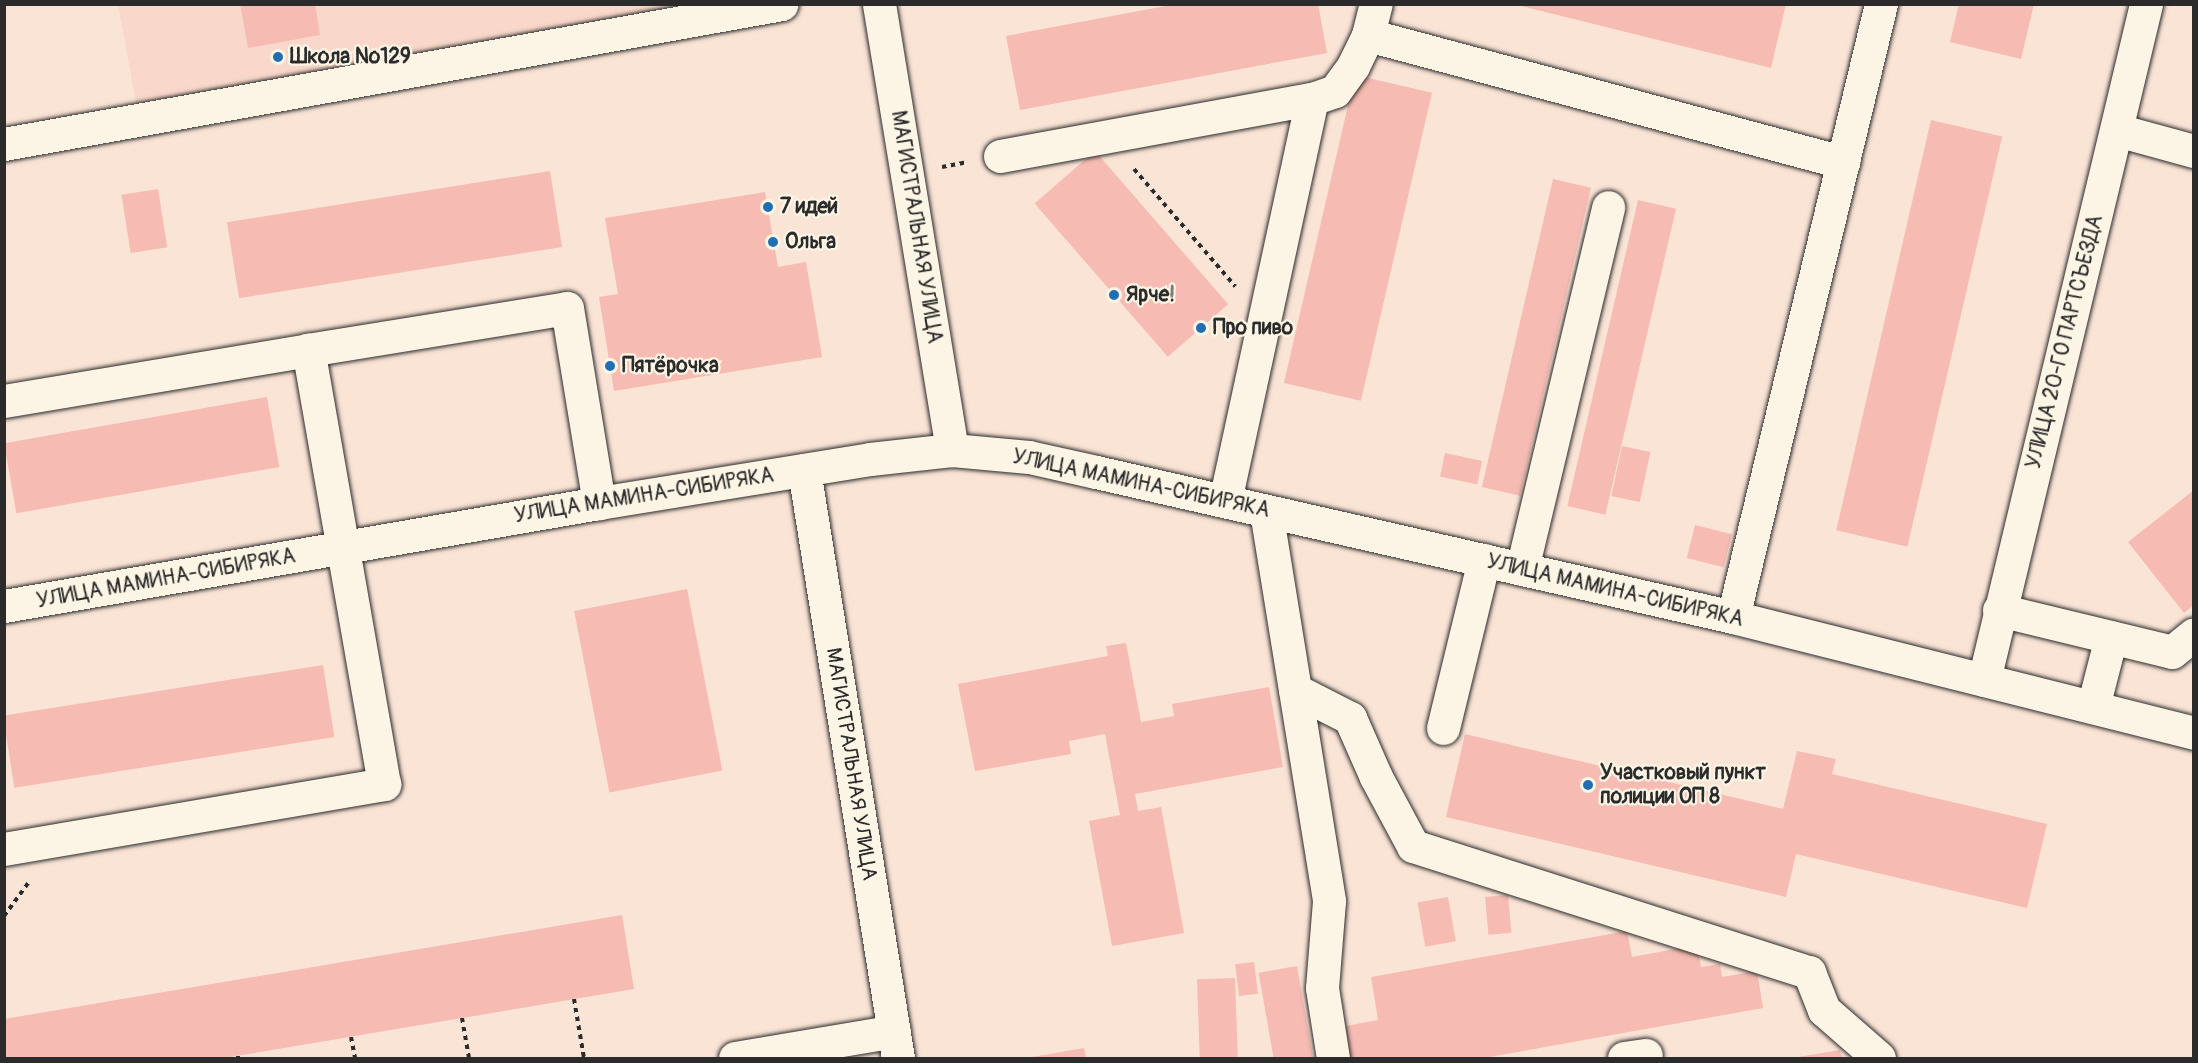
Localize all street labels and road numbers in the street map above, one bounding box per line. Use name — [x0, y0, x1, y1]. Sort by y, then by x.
street label: МАГИСТРАЛЬНАЯ УЛИЦА — [885, 109, 947, 345]
street label: УЛИЦА 20-ГО ПАРТСЪЕЗДА — [2021, 213, 2109, 471]
street label: УЛИЦА МАМИНА-СИБИРЯКА — [1010, 444, 1272, 524]
street label: УЛИЦА МАМИНА-СИБИРЯКА — [512, 463, 776, 529]
street label: УЛИЦА МАМИНА-СИБИРЯКА — [35, 544, 297, 614]
street label: УЛИЦА МАМИНА-СИБИРЯКА — [1484, 549, 1746, 633]
street label: МАГИСТРАЛЬНАЯ УЛИЦА — [820, 646, 882, 882]

